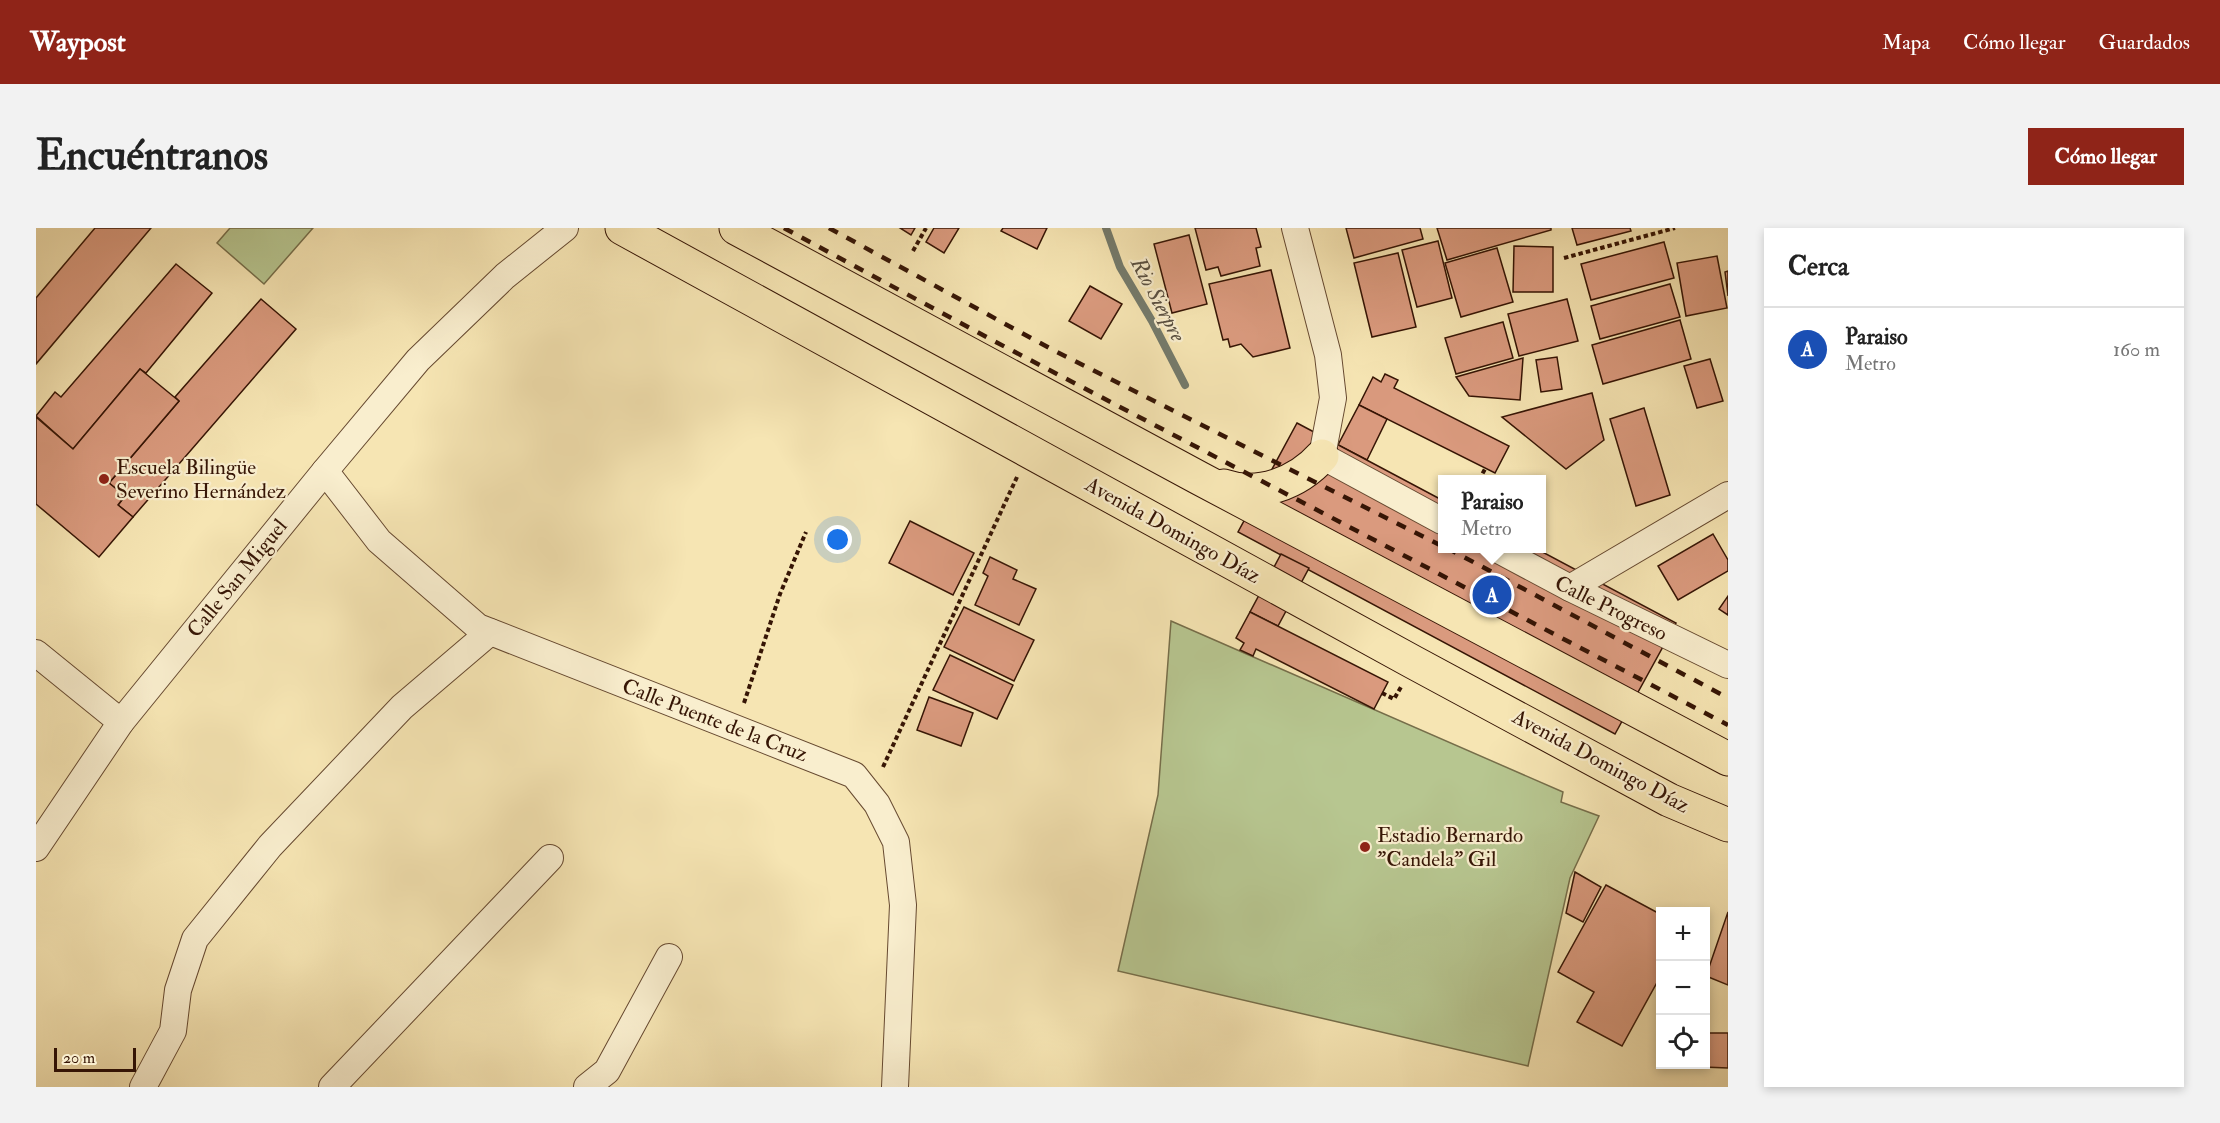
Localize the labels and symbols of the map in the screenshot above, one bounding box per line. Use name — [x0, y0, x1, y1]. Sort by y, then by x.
water label: Rio Sierpre — [1124, 251, 1192, 347]
place label: Escuela Bilingüe Severino Hernández — [116, 454, 286, 505]
street label: Avenida Domingo Díaz — [1079, 471, 1265, 590]
marker: Escuela Bilingüe Severino Hernández — [97, 472, 111, 486]
street label: Calle San Miguel — [181, 513, 294, 643]
your location — [823, 525, 852, 554]
street label: Calle Progreso — [1550, 570, 1672, 647]
pin: A — [1472, 572, 1512, 617]
street label: Calle Puente de la Cruz — [618, 673, 811, 768]
street label: Avenida Domingo Díaz — [1507, 703, 1694, 819]
place label: Estadio Bernardo "Candela" Gil — [1377, 822, 1523, 873]
marker: Estadio Bernardo "Candela" Gil — [1358, 840, 1372, 854]
scale bar — [54, 1045, 136, 1072]

